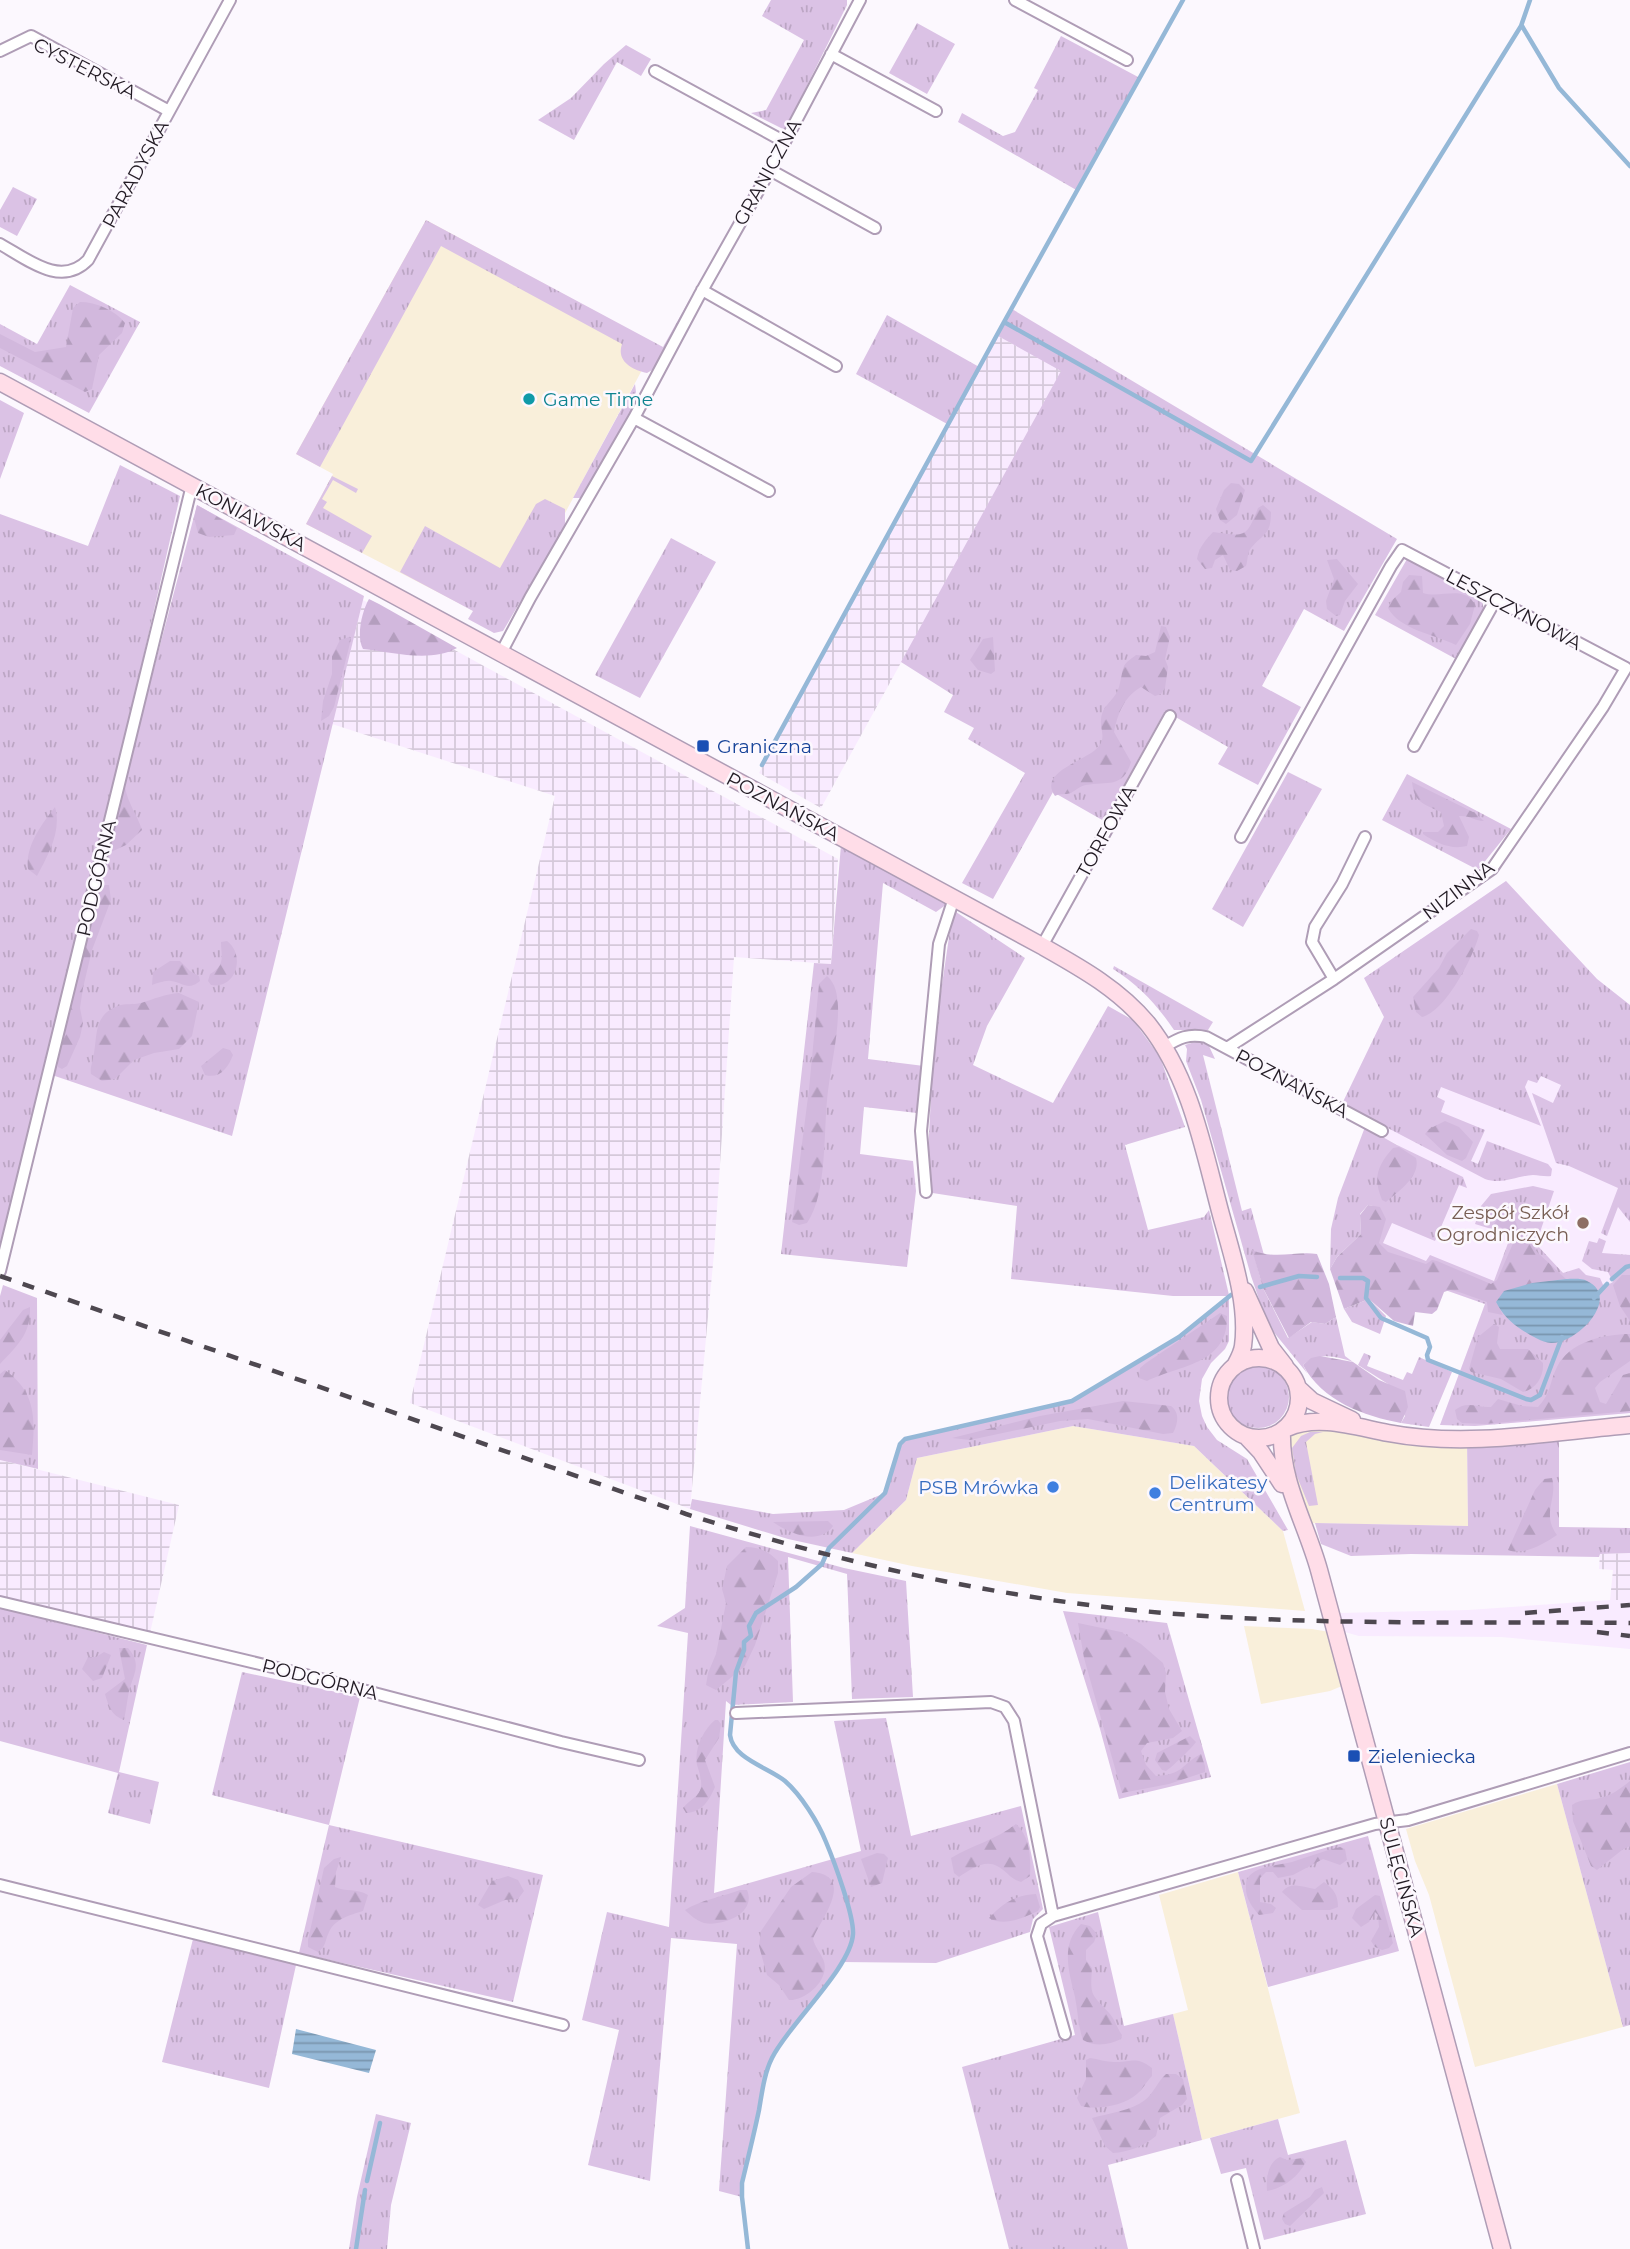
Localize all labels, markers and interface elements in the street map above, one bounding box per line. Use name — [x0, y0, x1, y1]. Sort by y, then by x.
street label: CYSTERSKA — [30, 33, 140, 104]
street label: GRANICZNA — [729, 115, 806, 229]
street label: PARADYSKA — [97, 116, 174, 232]
place label: Game Time — [543, 388, 653, 411]
marker: Game Time — [521, 391, 537, 407]
street label: KONIAWSKA — [192, 479, 310, 556]
street label: LESZCZYNOWA — [1442, 564, 1586, 655]
place label: Graniczna — [717, 735, 812, 758]
marker: Graniczna — [695, 738, 711, 754]
street label: POZNAŃSKA — [722, 767, 844, 846]
street label: TORFOWA — [1072, 781, 1141, 881]
street label: PODGÓRNA — [72, 817, 121, 939]
street label: NIZINNA — [1418, 856, 1499, 925]
street label: POZNAŃSKA — [1231, 1044, 1353, 1123]
place label: Zespół Szkół Ogrodniczych — [1437, 1201, 1570, 1246]
marker: Zespół Szkół Ogrodniczych — [1575, 1215, 1591, 1231]
place label: Delikatesy Centrum — [1169, 1471, 1268, 1516]
place label: PSB Mrówka — [918, 1476, 1039, 1499]
marker: PSB Mrówka — [1045, 1479, 1061, 1495]
marker: Delikatesy Centrum — [1147, 1485, 1163, 1501]
street label: PODGÓRNA — [260, 1654, 381, 1705]
place label: Zieleniecka — [1368, 1745, 1476, 1768]
marker: Zieleniecka — [1346, 1748, 1362, 1764]
street label: SULĘCIŃSKA — [1374, 1814, 1429, 1940]

